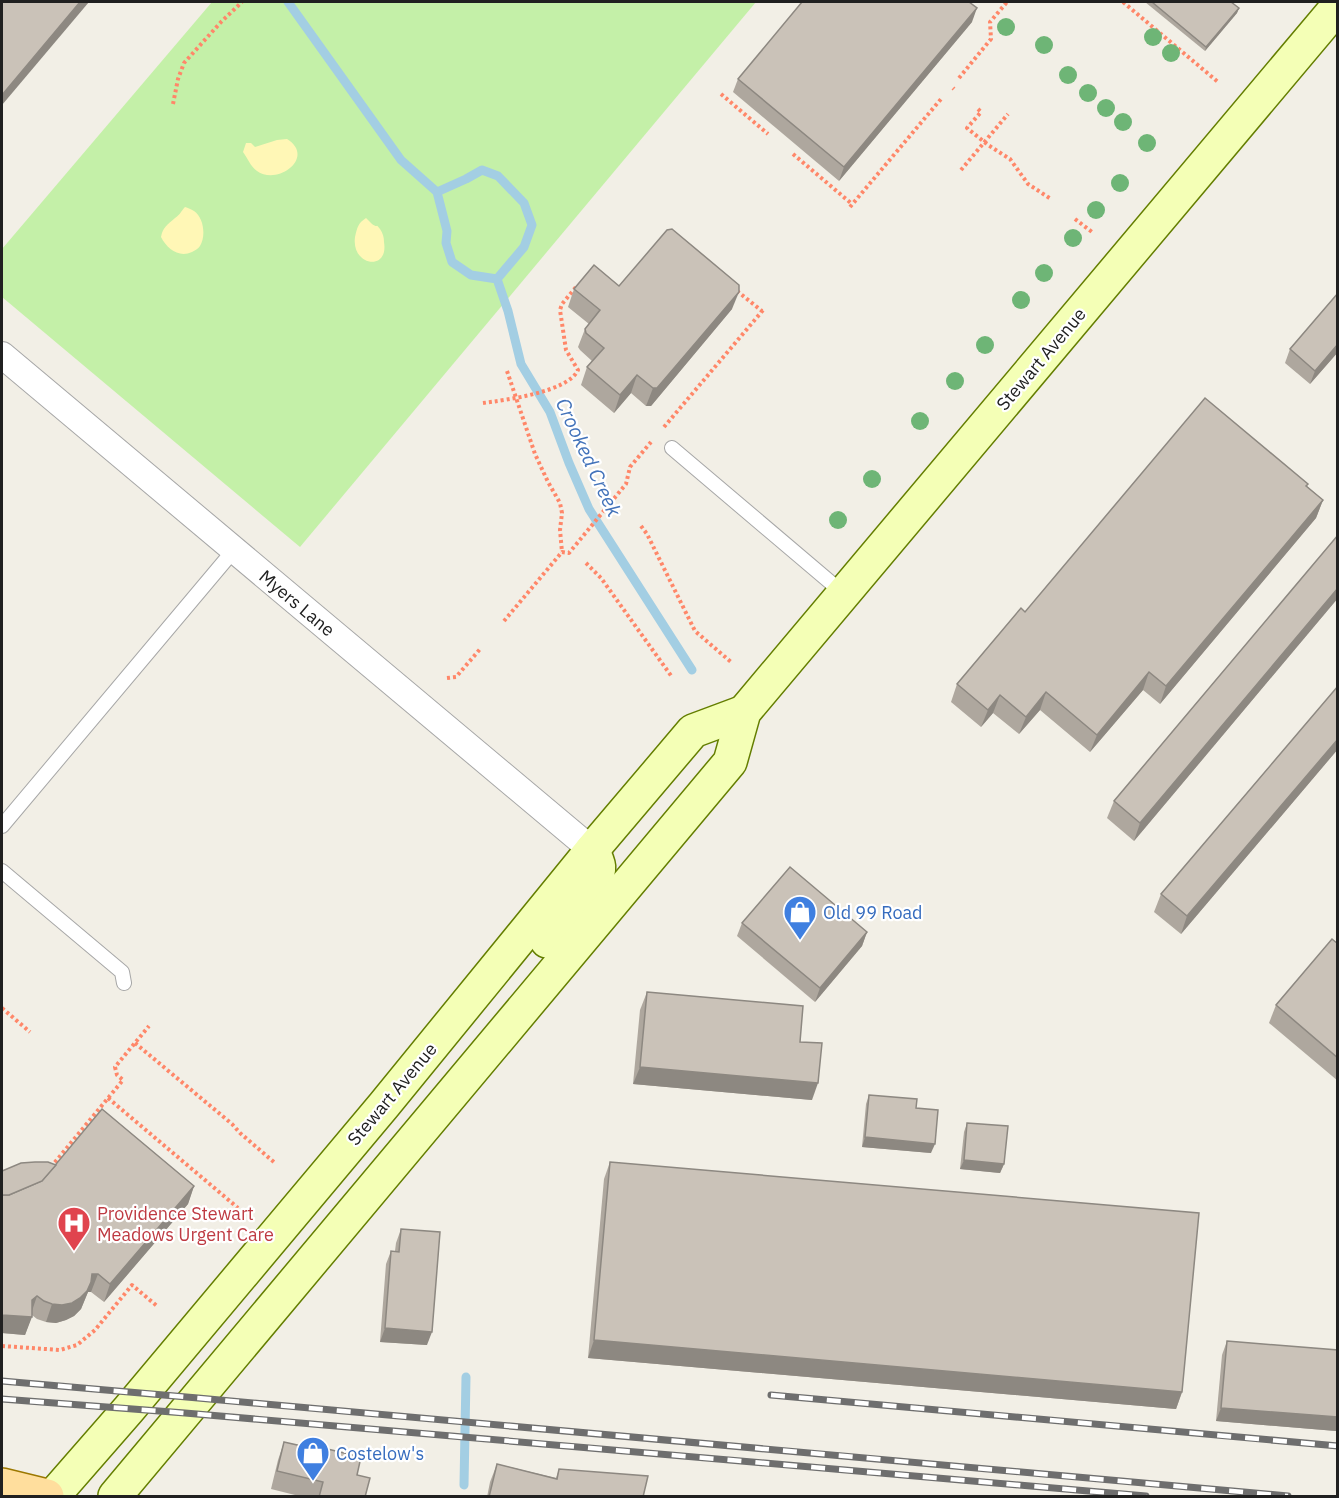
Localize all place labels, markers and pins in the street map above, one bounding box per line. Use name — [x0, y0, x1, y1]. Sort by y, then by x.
shop icon: Old 99 Road — [782, 894, 818, 941]
place label: Old 99 Road — [823, 901, 923, 924]
place label: Providence Stewart Meadows Urgent Care — [97, 1202, 274, 1246]
hospital icon: Providence Stewart Meadows Urgent Care — [56, 1205, 92, 1252]
shop icon: Costelow's — [295, 1435, 331, 1482]
place label: Costelow's — [336, 1442, 424, 1465]

